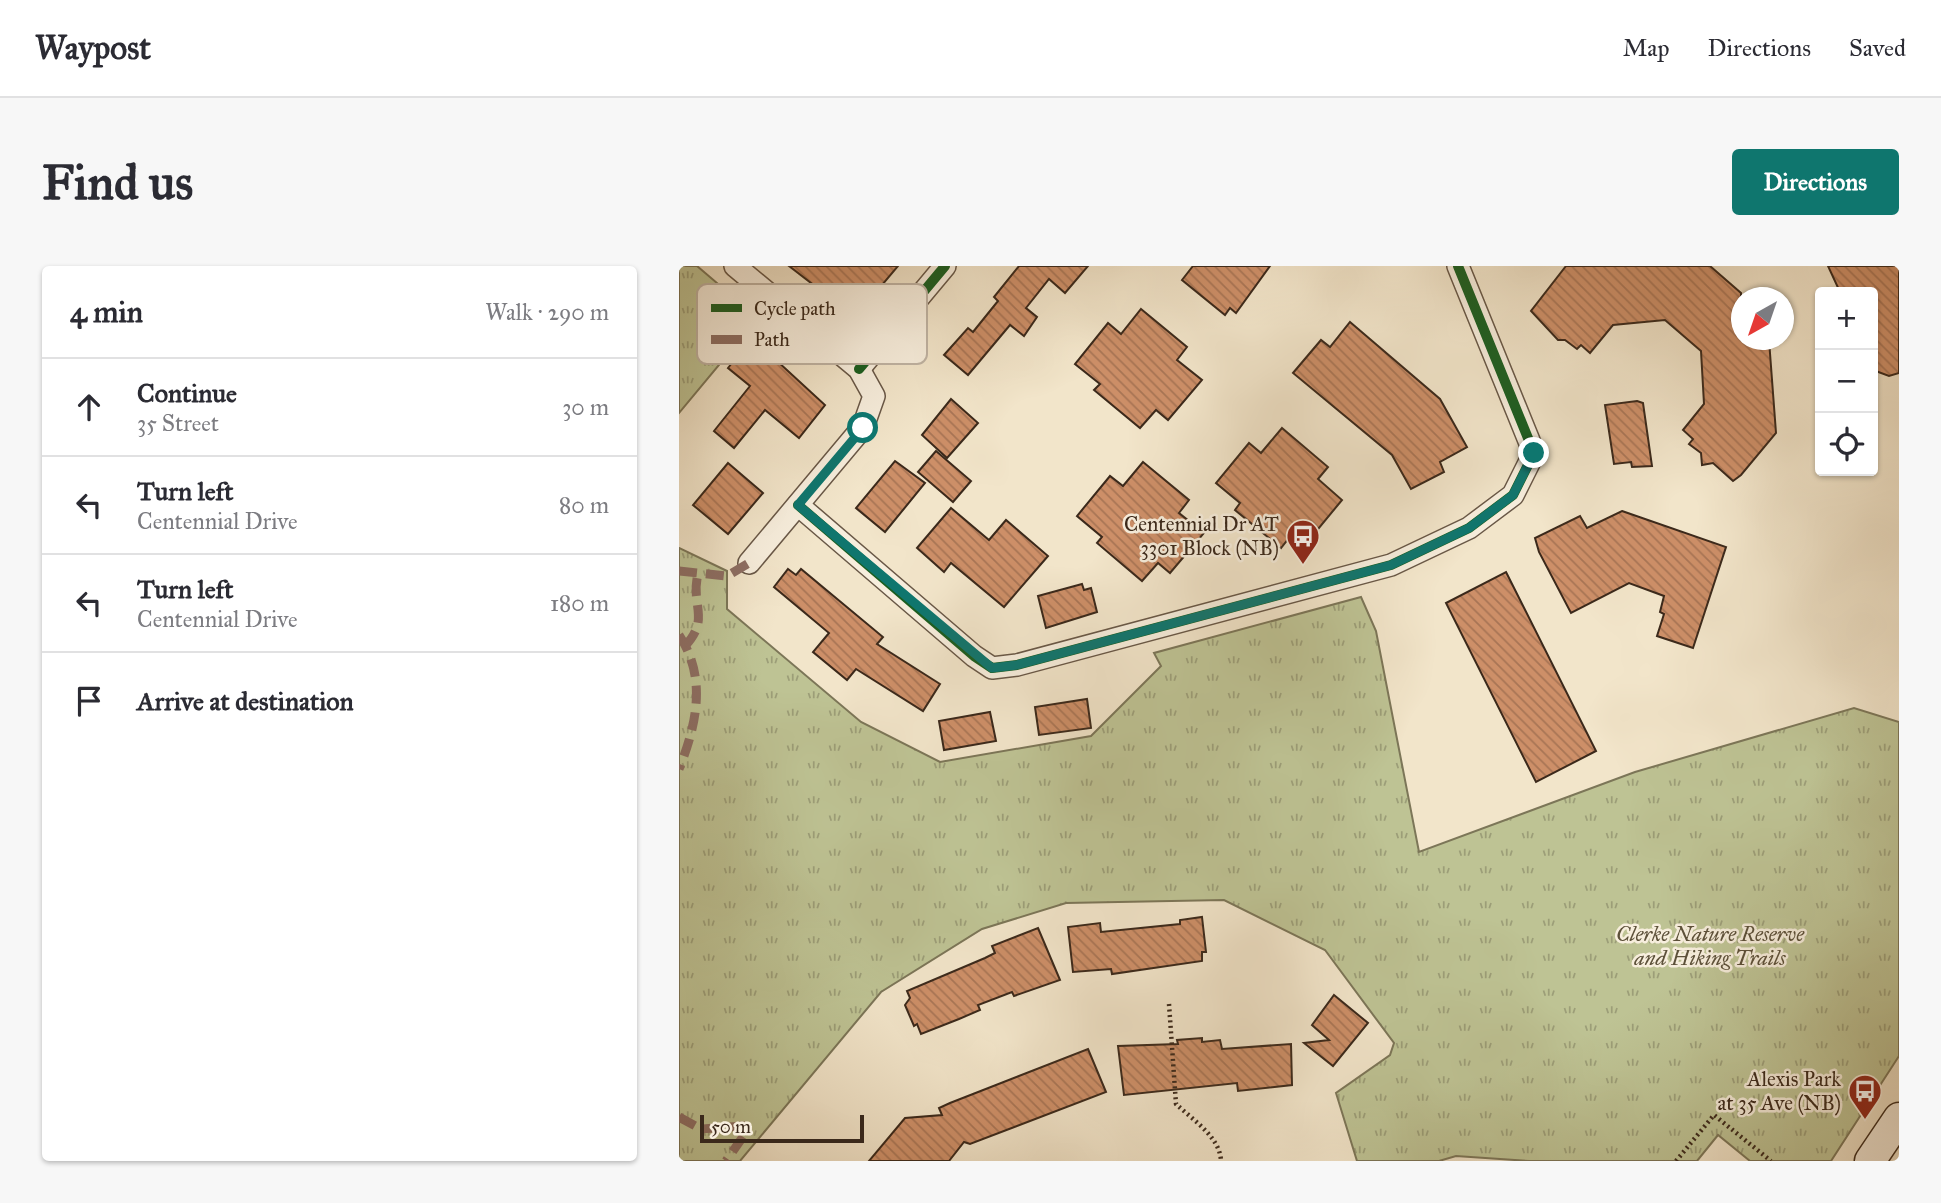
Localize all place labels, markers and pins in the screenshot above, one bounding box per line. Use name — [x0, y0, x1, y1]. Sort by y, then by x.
place label: Centennial Dr AT 3301 Block (NB) — [1124, 511, 1279, 561]
bus stop icon: Centennial Dr AT 3301 Block (NB) — [1284, 517, 1322, 566]
place label: Alexis Park at 35 Ave (NB) — [1718, 1066, 1841, 1116]
bus stop icon: Alexis Park at 35 Ave (NB) — [1846, 1072, 1884, 1121]

